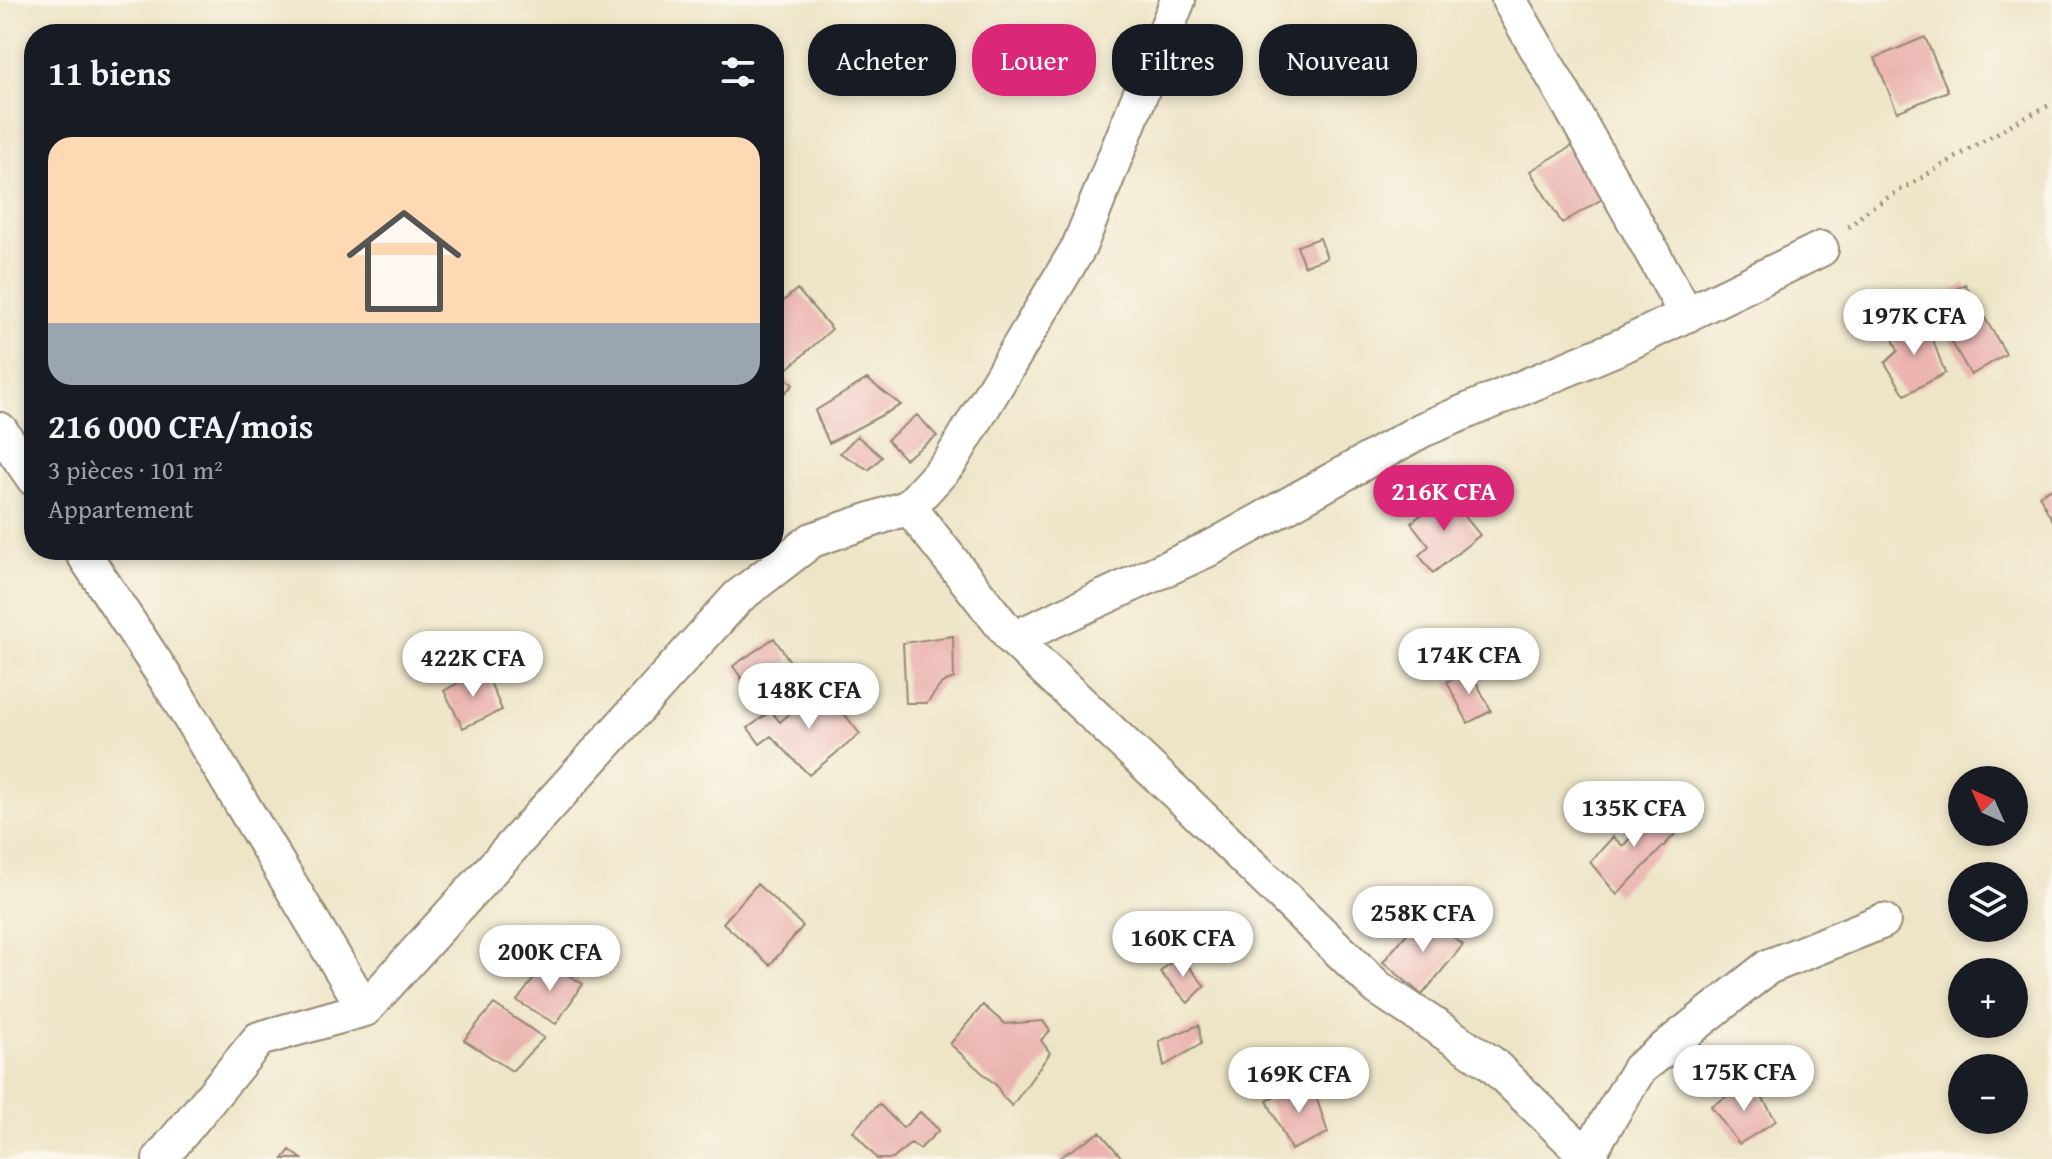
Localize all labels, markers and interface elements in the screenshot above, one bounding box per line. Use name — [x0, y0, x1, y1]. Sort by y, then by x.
chip: Acheter — [808, 24, 956, 96]
chip: Louer — [972, 24, 1096, 96]
chip: Filtres — [1112, 24, 1243, 96]
chip: Nouveau — [1259, 24, 1417, 96]
text: 11 biens — [48, 48, 171, 97]
icon: filters — [716, 50, 760, 94]
icon: home — [332, 189, 476, 333]
pin: 197K CFA — [1831, 289, 1997, 357]
text: 197K CFA — [1861, 295, 1967, 334]
text: 216 000 CFA/mois — [48, 401, 313, 450]
text: 3 pièces · 101 m² — [48, 450, 223, 489]
pin: 216K CFA — [1361, 465, 1527, 533]
text: 216K CFA — [1391, 471, 1497, 510]
text: Appartement — [48, 489, 193, 528]
pin: 174K CFA — [1386, 628, 1552, 696]
pin: 422K CFA — [390, 631, 556, 699]
text: 174K CFA — [1416, 634, 1522, 673]
text: 422K CFA — [420, 637, 526, 676]
pin: 148K CFA — [726, 663, 892, 731]
text: 148K CFA — [756, 669, 862, 708]
north arrow — [1948, 766, 2028, 846]
map controls — [1948, 766, 2028, 1134]
pin: 135K CFA — [1551, 781, 1717, 849]
text: 135K CFA — [1581, 787, 1687, 826]
button: layers — [1948, 862, 2028, 942]
pin: 258K CFA — [1340, 886, 1506, 954]
text: 258K CFA — [1370, 892, 1476, 931]
pin: 160K CFA — [1100, 911, 1266, 979]
text: 160K CFA — [1130, 917, 1236, 956]
pin: 200K CFA — [467, 925, 633, 993]
text: 200K CFA — [497, 931, 603, 970]
button: + — [1948, 958, 2028, 1038]
pin: 175K CFA — [1661, 1045, 1827, 1113]
pin: 169K CFA — [1216, 1047, 1382, 1115]
text: 175K CFA — [1691, 1051, 1797, 1090]
text: 169K CFA — [1246, 1053, 1352, 1092]
button: − — [1948, 1054, 2028, 1134]

